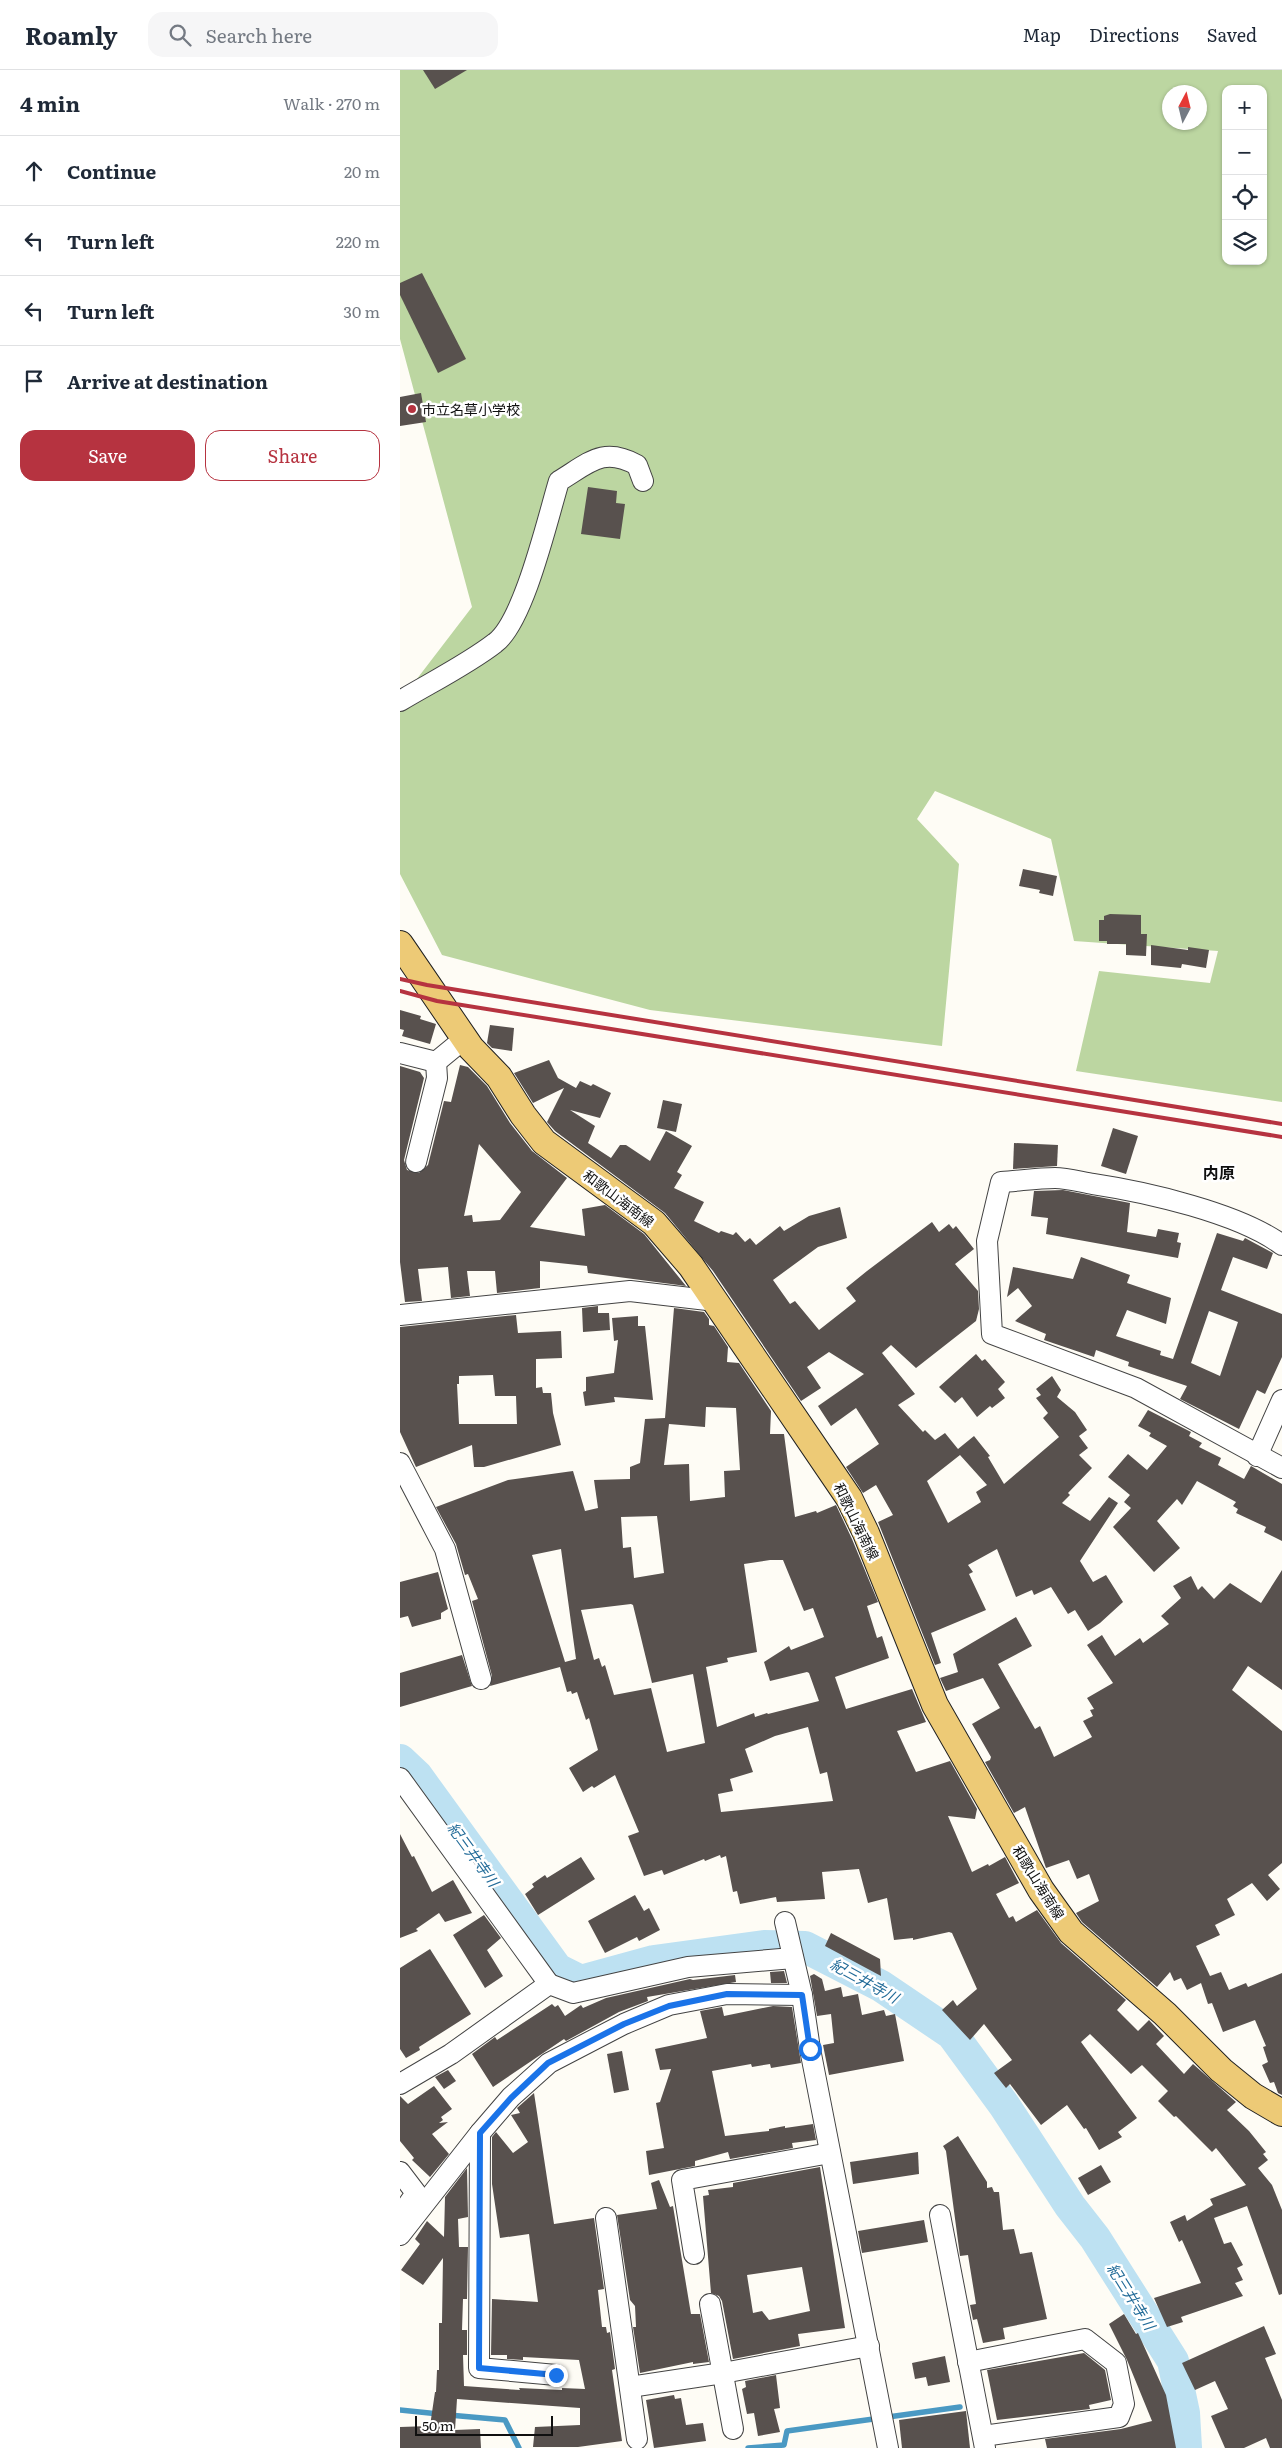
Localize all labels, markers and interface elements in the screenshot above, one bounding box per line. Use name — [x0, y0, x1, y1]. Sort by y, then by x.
search box — [148, 12, 498, 57]
text: Roamly — [25, 17, 118, 52]
icon: search — [166, 21, 194, 49]
text: Search here — [206, 21, 312, 49]
text: Map — [1023, 21, 1061, 48]
text: Directions — [1089, 21, 1179, 48]
text: Saved — [1207, 21, 1257, 48]
north arrow — [1162, 85, 1207, 130]
map controls — [1222, 85, 1267, 265]
button: + — [1222, 85, 1267, 130]
text: 4 min — [20, 87, 80, 118]
text: Walk · 270 m — [283, 91, 380, 115]
button: − — [1222, 130, 1267, 175]
icon: ahead — [20, 157, 48, 185]
text: Continue — [67, 157, 156, 185]
text: 20 m — [344, 159, 380, 183]
button: locate — [1222, 175, 1267, 220]
button: layers — [1222, 220, 1267, 265]
icon: left — [20, 227, 48, 255]
text: Turn left — [67, 227, 154, 255]
text: 220 m — [336, 229, 380, 253]
icon: left — [20, 297, 48, 325]
text: Turn left — [67, 297, 154, 325]
text: 30 m — [343, 299, 380, 323]
icon: arrive — [20, 367, 48, 395]
text: Arrive at destination — [67, 367, 268, 395]
place label: 市立名草小学校 — [422, 399, 520, 419]
marker: 市立名草小学校 — [406, 403, 418, 415]
button: Save — [20, 430, 195, 481]
button: Share — [205, 430, 380, 481]
district label: 内原 — [1203, 1160, 1235, 1184]
street label: 和歌山海南線 — [579, 1165, 659, 1231]
street label: 和歌山海南線 — [830, 1479, 884, 1563]
water label: 紀三井寺川 — [443, 1817, 507, 1893]
street label: 和歌山海南線 — [1008, 1841, 1070, 1923]
water label: 紀三井寺川 — [827, 1952, 905, 2009]
route start — [799, 2038, 822, 2061]
water label: 紀三井寺川 — [1102, 2258, 1163, 2336]
route end — [545, 2364, 568, 2387]
scale bar — [415, 2413, 552, 2436]
text: 50 m — [422, 2415, 454, 2435]

